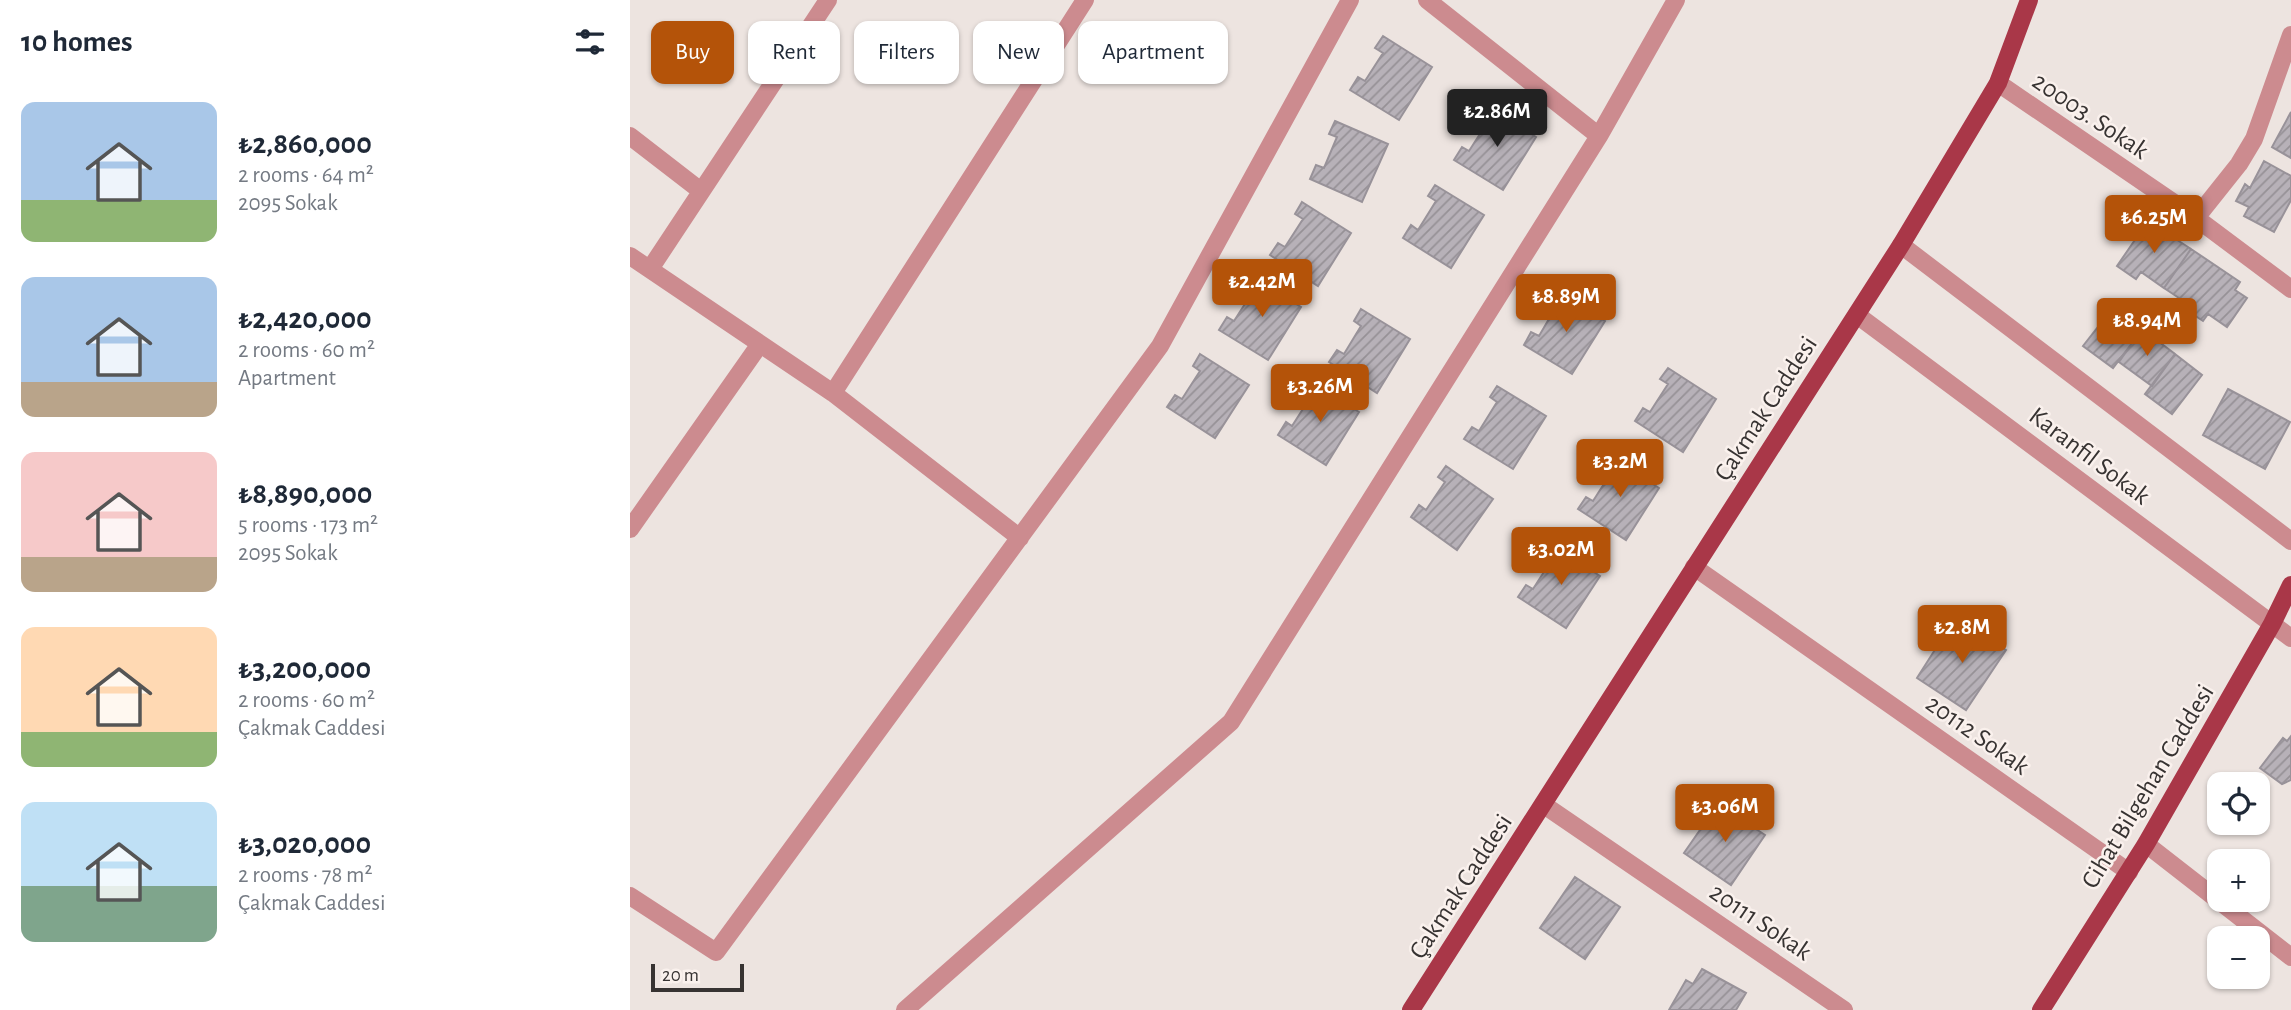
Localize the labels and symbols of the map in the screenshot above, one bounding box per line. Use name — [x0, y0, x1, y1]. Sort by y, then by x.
street label: 20003. Sokak — [2028, 68, 2153, 164]
pin: ₺2.86M — [1440, 90, 1554, 149]
pin: ₺6.25M — [2097, 196, 2211, 255]
pin: ₺2.42M — [1205, 260, 1319, 319]
pin: ₺8.89M — [1509, 274, 1623, 334]
pin: ₺8.94M — [2090, 298, 2204, 358]
street label: Çakmak Caddesi — [1710, 332, 1822, 486]
pin: ₺3.26M — [1263, 364, 1377, 424]
street label: Karanfil Sokak — [2024, 402, 2155, 509]
pin: ₺3.2M — [1571, 440, 1669, 499]
pin: ₺3.02M — [1504, 528, 1618, 587]
pin: ₺2.8M — [1913, 606, 2011, 665]
street label: Cihat Bilgehan Caddesi — [2077, 680, 2219, 893]
street label: 20112 Sokak — [1921, 690, 2034, 780]
pin: ₺3.06M — [1668, 784, 1782, 844]
street label: Çakmak Caddesi — [1405, 810, 1517, 964]
street label: 20111 Sokak — [1705, 879, 1816, 965]
scale bar — [651, 961, 744, 993]

